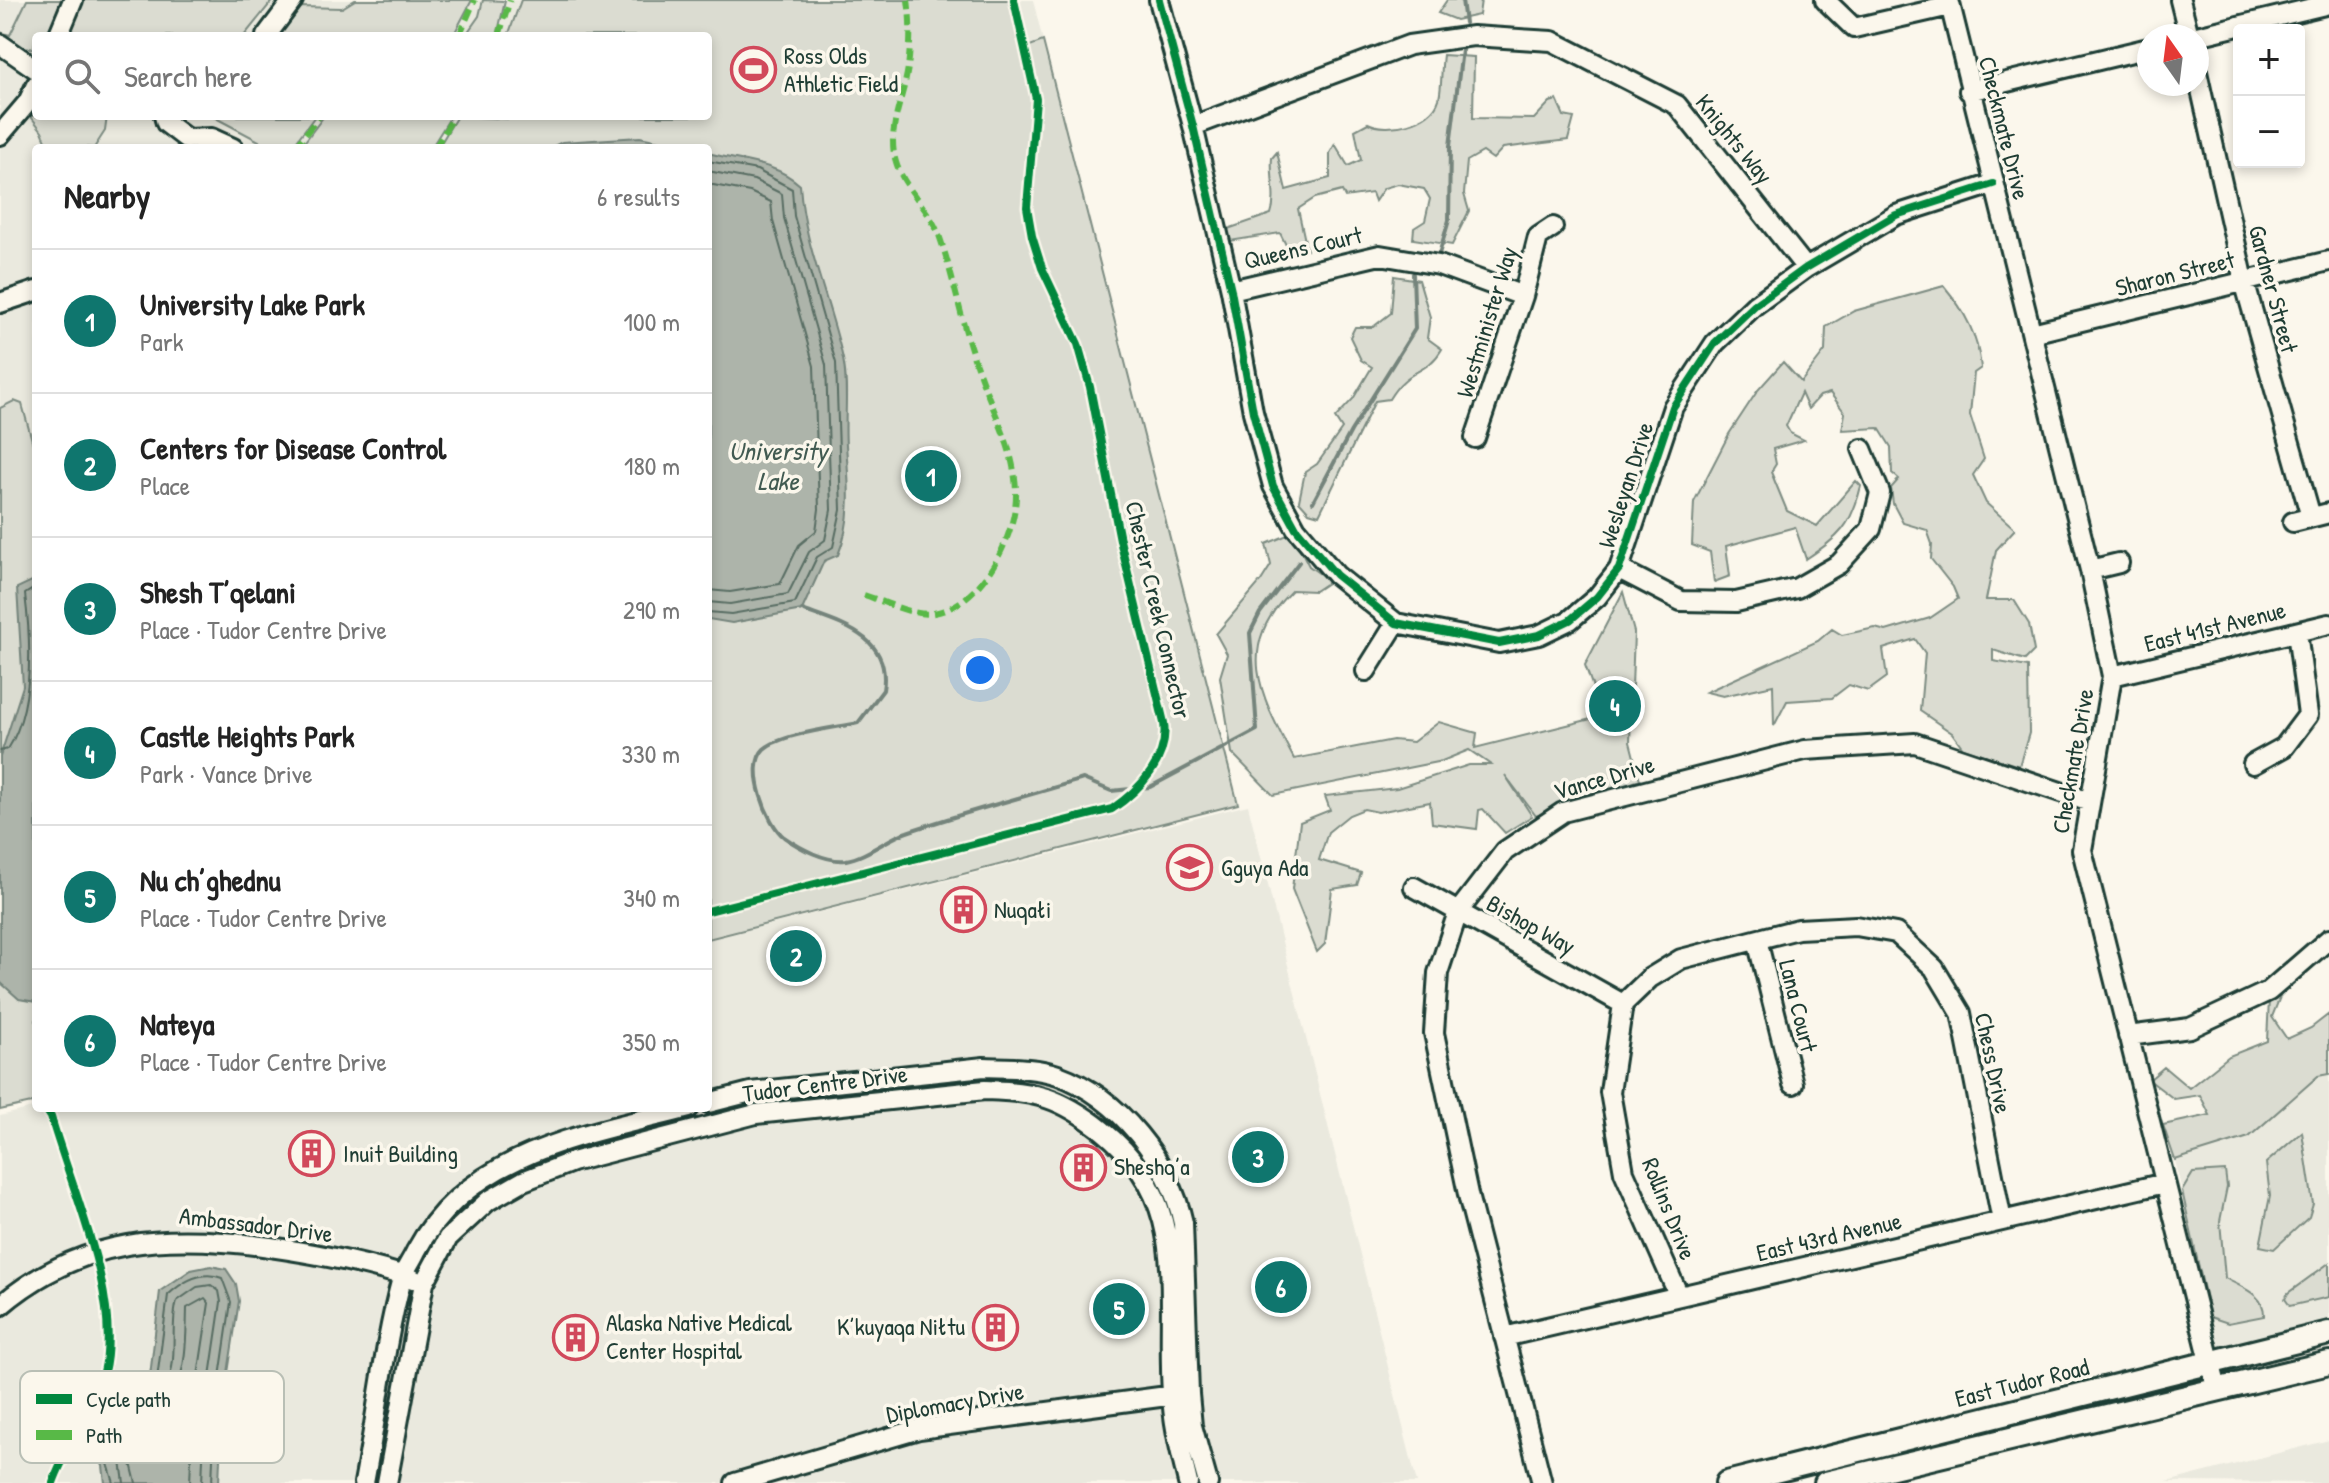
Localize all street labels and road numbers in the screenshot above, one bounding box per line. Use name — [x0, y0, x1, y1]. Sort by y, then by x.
street label: Checkmate Drive — [1972, 53, 2038, 203]
street label: Knights Way — [1689, 87, 1781, 190]
street label: Queens Court — [1241, 218, 1366, 276]
street label: Gardner Street — [2242, 222, 2307, 357]
street label: Westminister Way — [1448, 242, 1524, 401]
street label: Sharon Street — [2112, 243, 2238, 303]
street label: Wesleyan Drive — [1590, 417, 1661, 552]
street label: Chester Creek Connector — [1118, 498, 1200, 722]
street label: East 41st Avenue — [2141, 593, 2289, 659]
street label: Checkmate Drive — [2044, 686, 2101, 836]
street label: Vance Drive — [1550, 747, 1658, 807]
street label: Bishop Way — [1481, 887, 1582, 962]
street label: Lana Court — [1772, 956, 1826, 1056]
street label: Chess Drive — [1968, 1010, 2020, 1116]
street label: Tudor Centre Drive — [741, 1057, 910, 1109]
street label: Rollins Drive — [1635, 1153, 1705, 1265]
street label: Ambassador Drive — [178, 1199, 335, 1249]
street label: East 43rd Avenue — [1753, 1204, 1905, 1268]
street label: East Tudor Road — [1951, 1350, 2092, 1414]
street label: Diplomacy Drive — [884, 1374, 1026, 1430]

